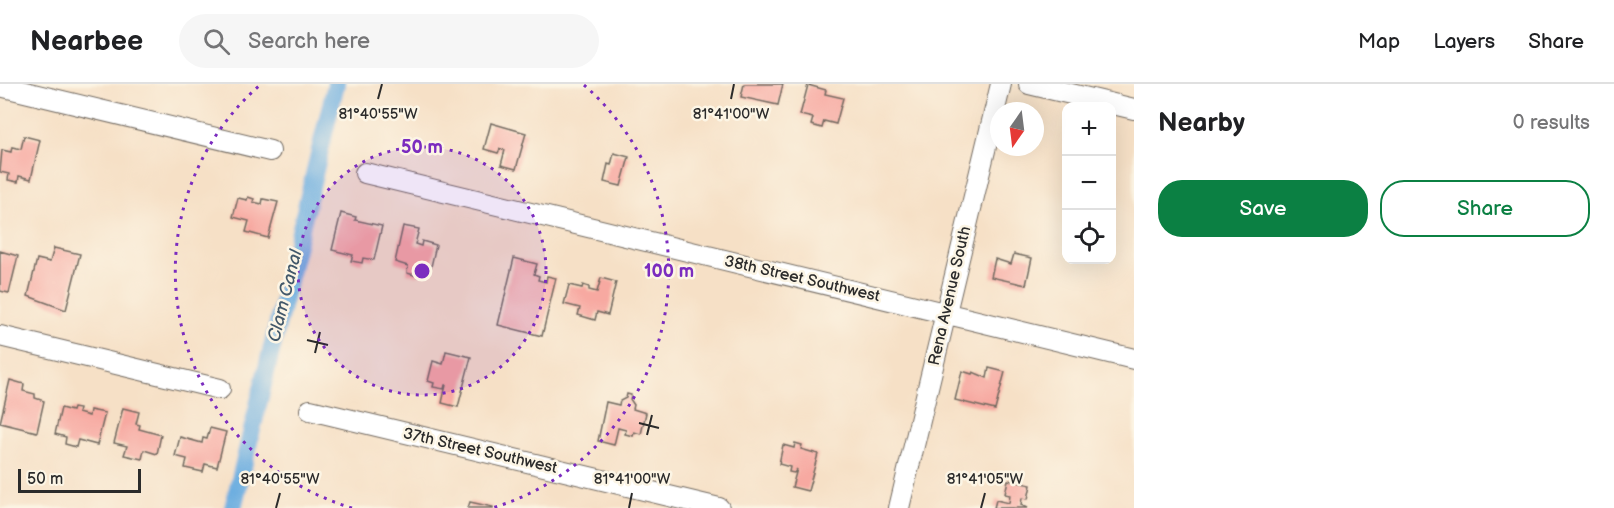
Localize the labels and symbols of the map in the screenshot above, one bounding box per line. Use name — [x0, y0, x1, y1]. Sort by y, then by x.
north arrow — [990, 102, 1044, 156]
text: 81°40'55"W — [338, 105, 418, 124]
text: 81°41'00"W — [693, 105, 770, 124]
text: 50 m — [401, 137, 443, 158]
street label: Rena Avenue South — [925, 224, 975, 367]
water label: Clam Canal — [263, 247, 307, 344]
street label: 38th Street Southwest — [722, 252, 882, 306]
centre of rings — [412, 261, 432, 281]
text: 100 m — [644, 261, 694, 282]
street label: 37th Street Southwest — [401, 424, 559, 478]
scale bar — [18, 466, 141, 494]
text: 81°40'55"W — [240, 470, 320, 489]
text: 81°41'00"W — [594, 470, 671, 489]
text: 81°41'05"W — [947, 470, 1024, 489]

